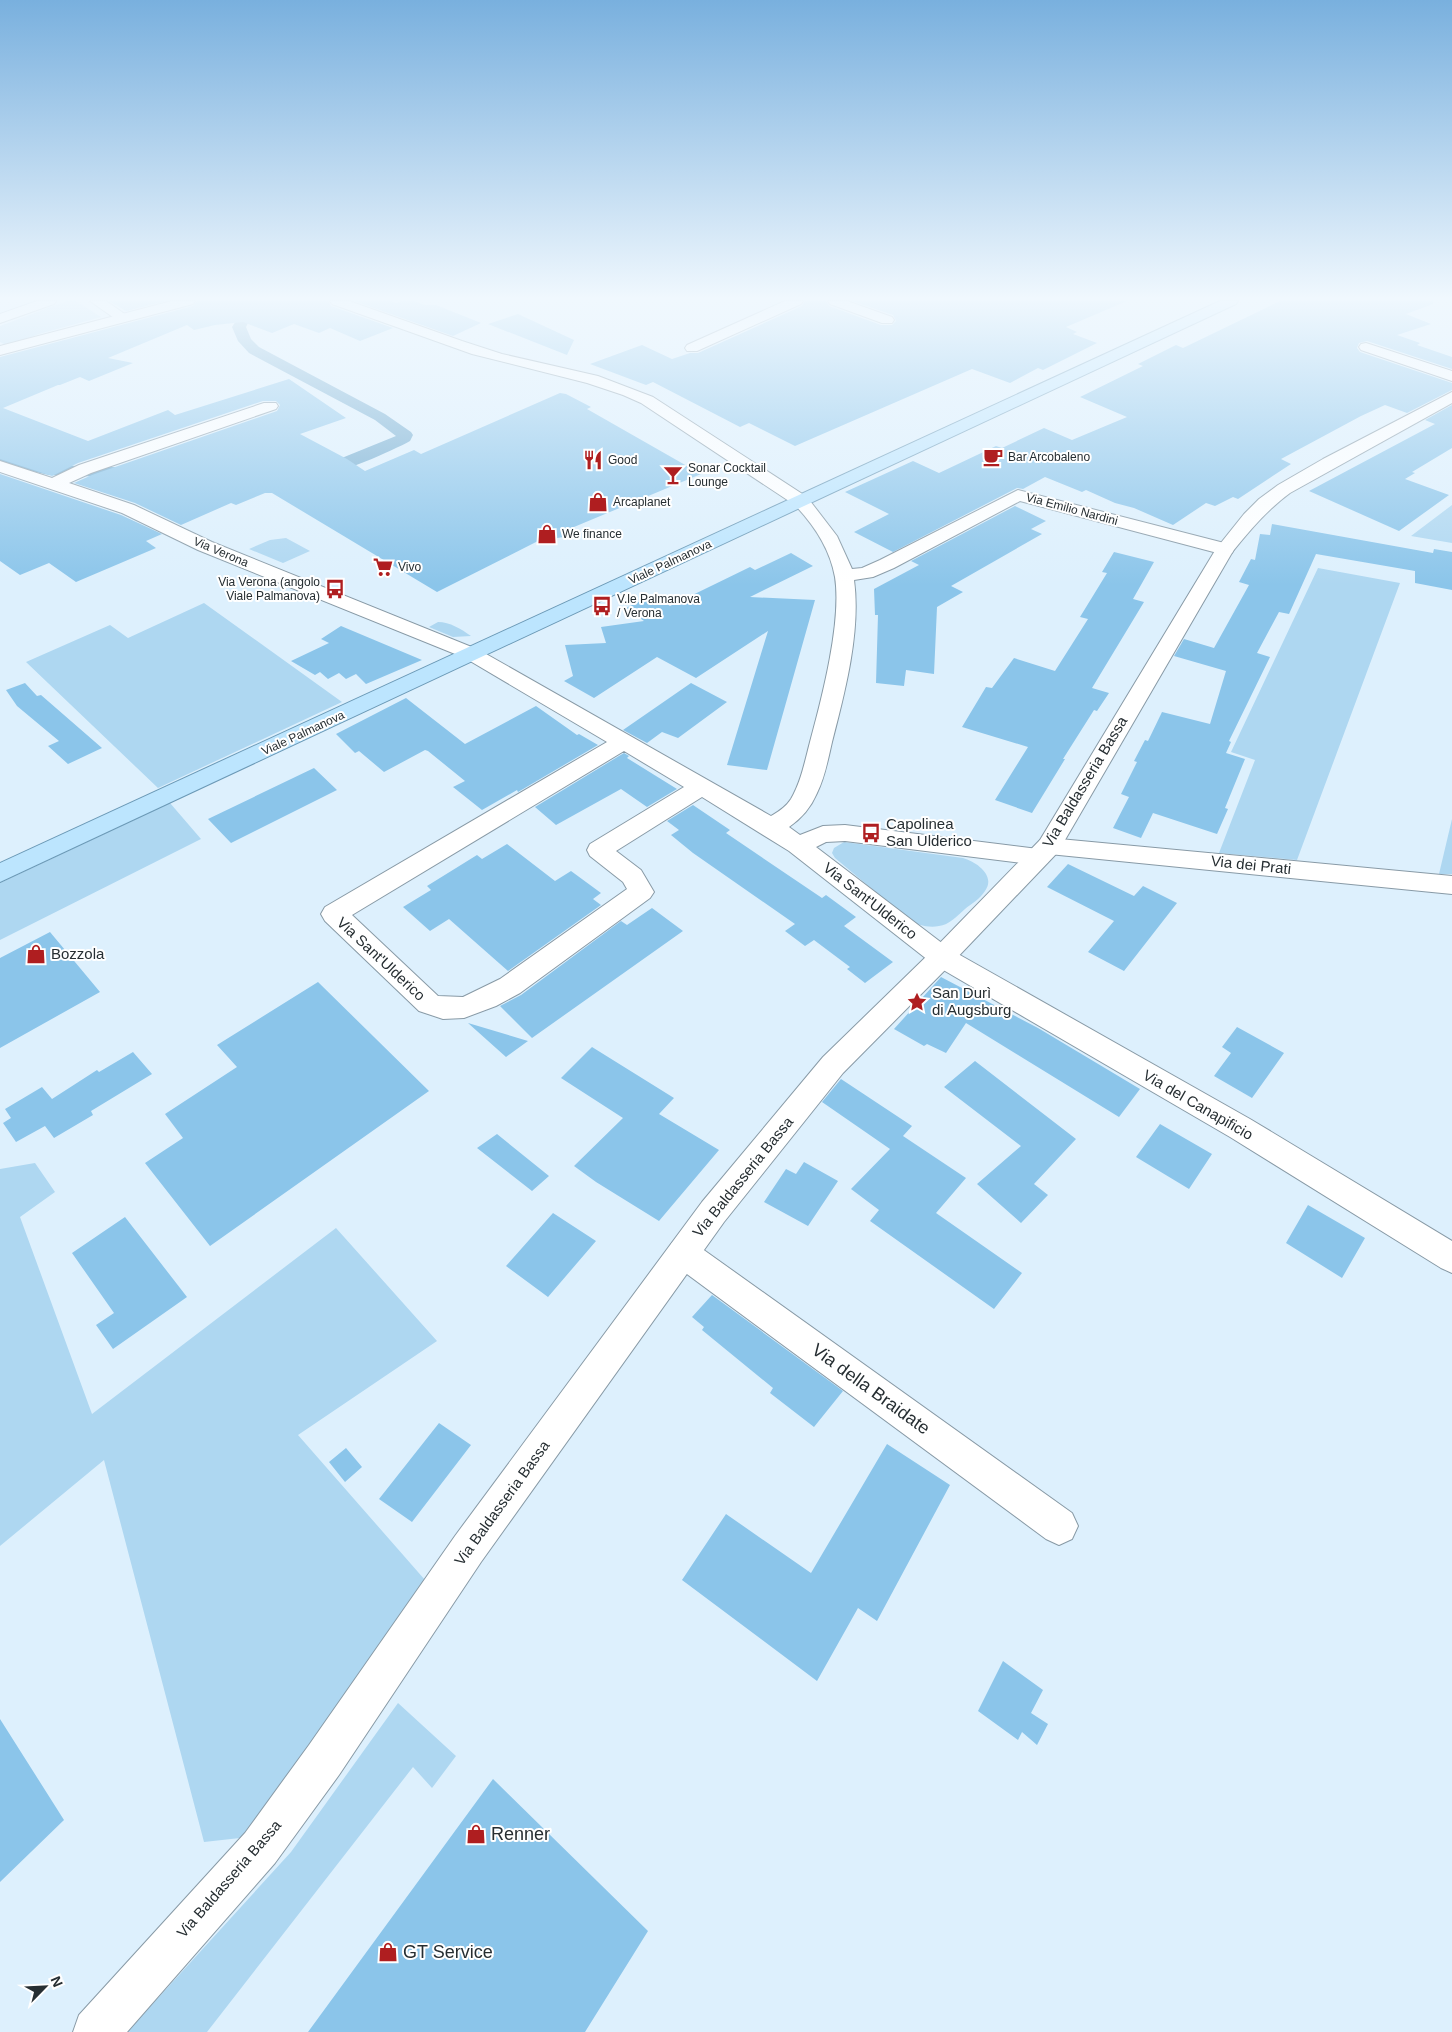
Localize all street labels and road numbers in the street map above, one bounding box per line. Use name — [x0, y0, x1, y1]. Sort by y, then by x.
street label: Via Emilio Nardini — [1025, 490, 1119, 528]
street label: Via Verona — [191, 534, 251, 570]
street label: Viale Palmanova — [626, 537, 714, 587]
street label: Viale Palmanova — [259, 708, 347, 758]
street label: Via Baldasseria Bassa — [1039, 713, 1131, 850]
street label: Via dei Prati — [1210, 852, 1292, 877]
street label: Via Sant'Ulderico — [820, 859, 921, 942]
street label: Via Sant'Ulderico — [334, 913, 429, 1004]
street label: Via del Canapificio — [1140, 1066, 1256, 1143]
street label: Via Baldasseria Bassa — [689, 1113, 797, 1240]
street label: Via della Braidate — [808, 1340, 934, 1438]
street label: Via Baldasseria Bassa — [451, 1437, 553, 1568]
street label: Via Baldasseria Bassa — [173, 1816, 285, 1941]

